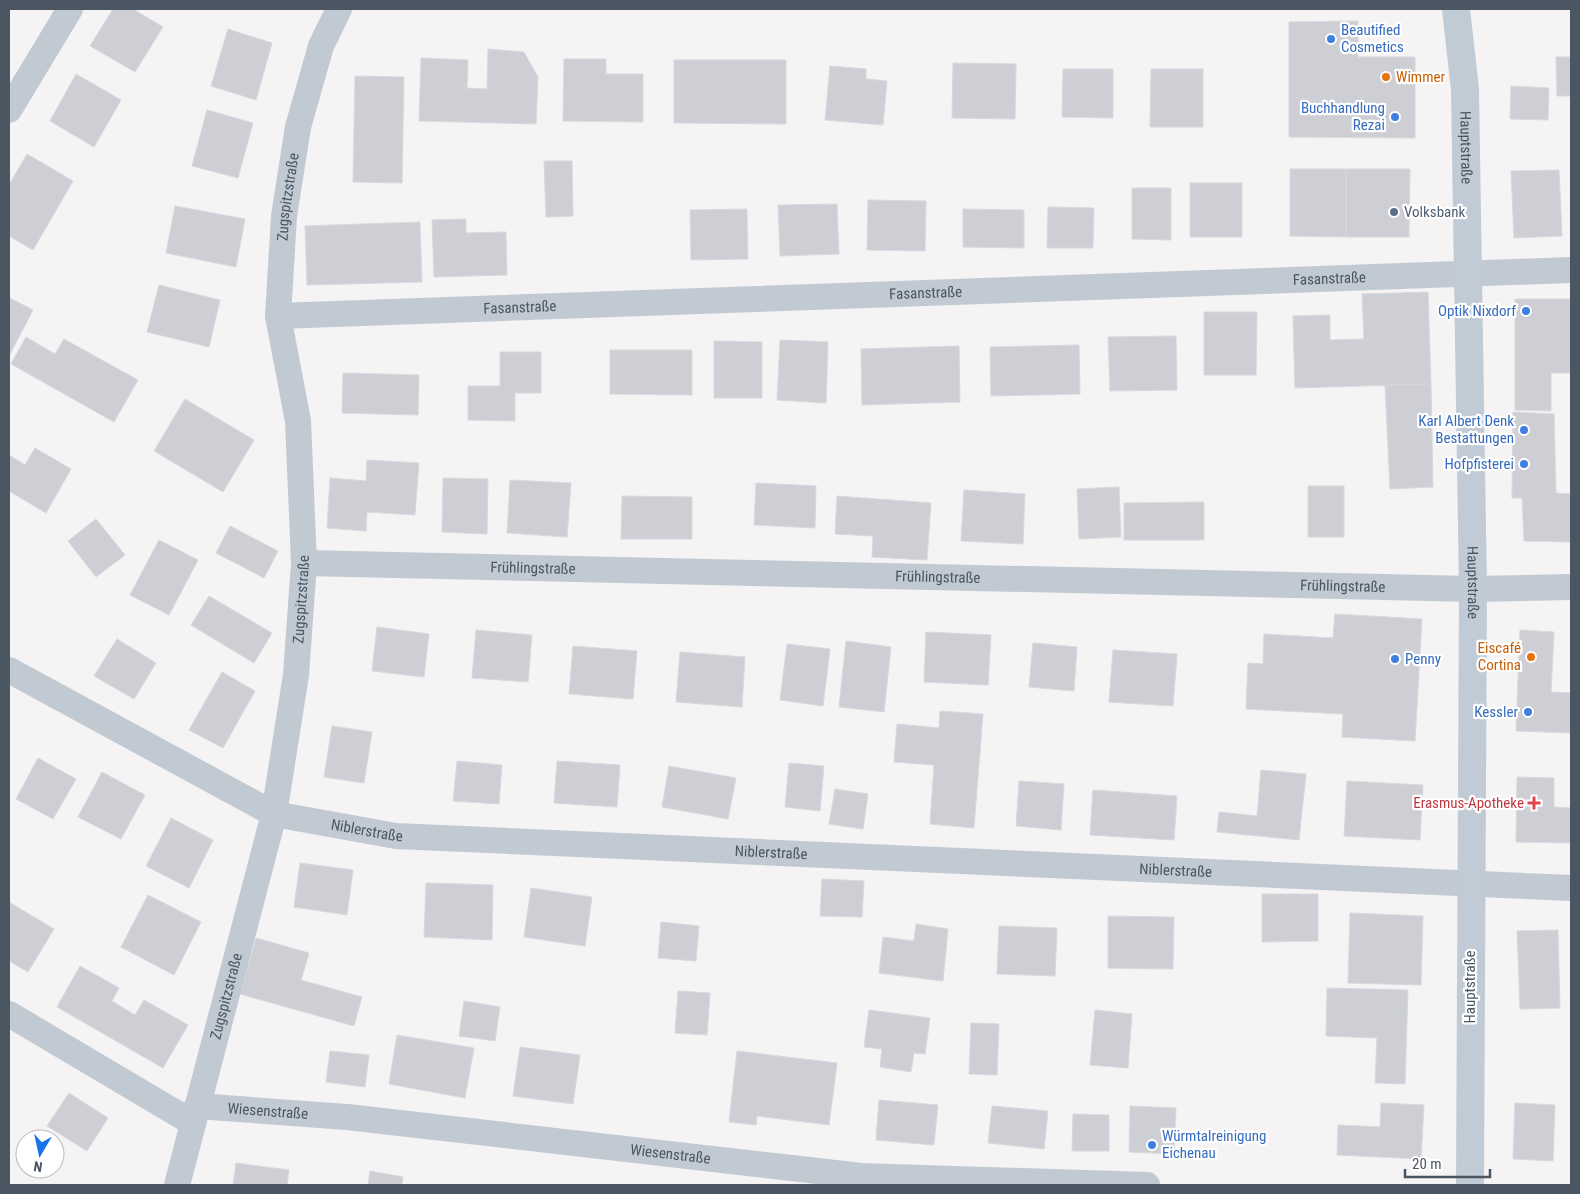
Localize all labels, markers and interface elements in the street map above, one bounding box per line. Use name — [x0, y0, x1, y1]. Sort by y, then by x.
place label: Beautified Cosmetics — [1341, 21, 1404, 56]
marker: Beautified Cosmetics — [1325, 33, 1337, 45]
place label: Wimmer — [1396, 68, 1445, 86]
marker: Wimmer — [1380, 71, 1392, 83]
place label: Buchhandlung Rezai — [1301, 99, 1385, 134]
marker: Buchhandlung Rezai — [1389, 111, 1401, 123]
street label: Hauptstraße — [1456, 111, 1476, 184]
street label: Zugspitzstraße — [274, 152, 303, 242]
place label: Volksbank — [1404, 203, 1465, 221]
marker: Volksbank — [1388, 206, 1400, 218]
street label: Fasanstraße — [1292, 268, 1366, 289]
street label: Fasanstraße — [889, 283, 962, 303]
street label: Fasanstraße — [483, 297, 557, 318]
place label: Optik Nixdorf — [1438, 302, 1516, 320]
marker: Optik Nixdorf — [1520, 305, 1532, 317]
place label: Karl Albert Denk Bestattungen — [1418, 412, 1514, 447]
marker: Karl Albert Denk Bestattungen — [1518, 424, 1530, 436]
place label: Hofpfisterei — [1444, 455, 1514, 473]
marker: Hofpfisterei — [1518, 458, 1530, 470]
street label: Hauptstraße — [1463, 546, 1482, 619]
street label: Zugspitzstraße — [289, 555, 313, 644]
street label: Frühlingstraße — [490, 558, 576, 578]
street label: Frühlingstraße — [895, 567, 981, 587]
street label: Frühlingstraße — [1300, 576, 1386, 596]
place label: Eiscafé Cortina — [1478, 639, 1521, 674]
place label: Penny — [1405, 650, 1441, 668]
marker: Eiscafé Cortina — [1525, 651, 1537, 663]
marker: Penny — [1389, 653, 1401, 665]
place label: Kessler — [1474, 703, 1518, 721]
marker: Kessler — [1522, 706, 1534, 718]
place label: Erasmus-Apotheke — [1413, 794, 1524, 812]
marker: Erasmus-Apotheke — [1528, 797, 1540, 809]
street label: Niblerstraße — [329, 815, 403, 845]
street label: Niblerstraße — [734, 842, 808, 863]
street label: Niblerstraße — [1139, 860, 1212, 881]
street label: Hauptstraße — [1461, 950, 1479, 1024]
street label: Zugspitzstraße — [206, 951, 246, 1042]
street label: Wiesenstraße — [227, 1099, 309, 1123]
place label: Würmtalreinigung Eichenau — [1162, 1127, 1266, 1162]
north arrow — [15, 1129, 65, 1179]
marker: Würmtalreinigung Eichenau — [1146, 1139, 1158, 1151]
street label: Wiesenstraße — [629, 1141, 712, 1168]
scale bar — [1405, 1146, 1490, 1178]
text: 20 m — [1412, 1155, 1442, 1173]
text: N — [32, 1158, 43, 1175]

